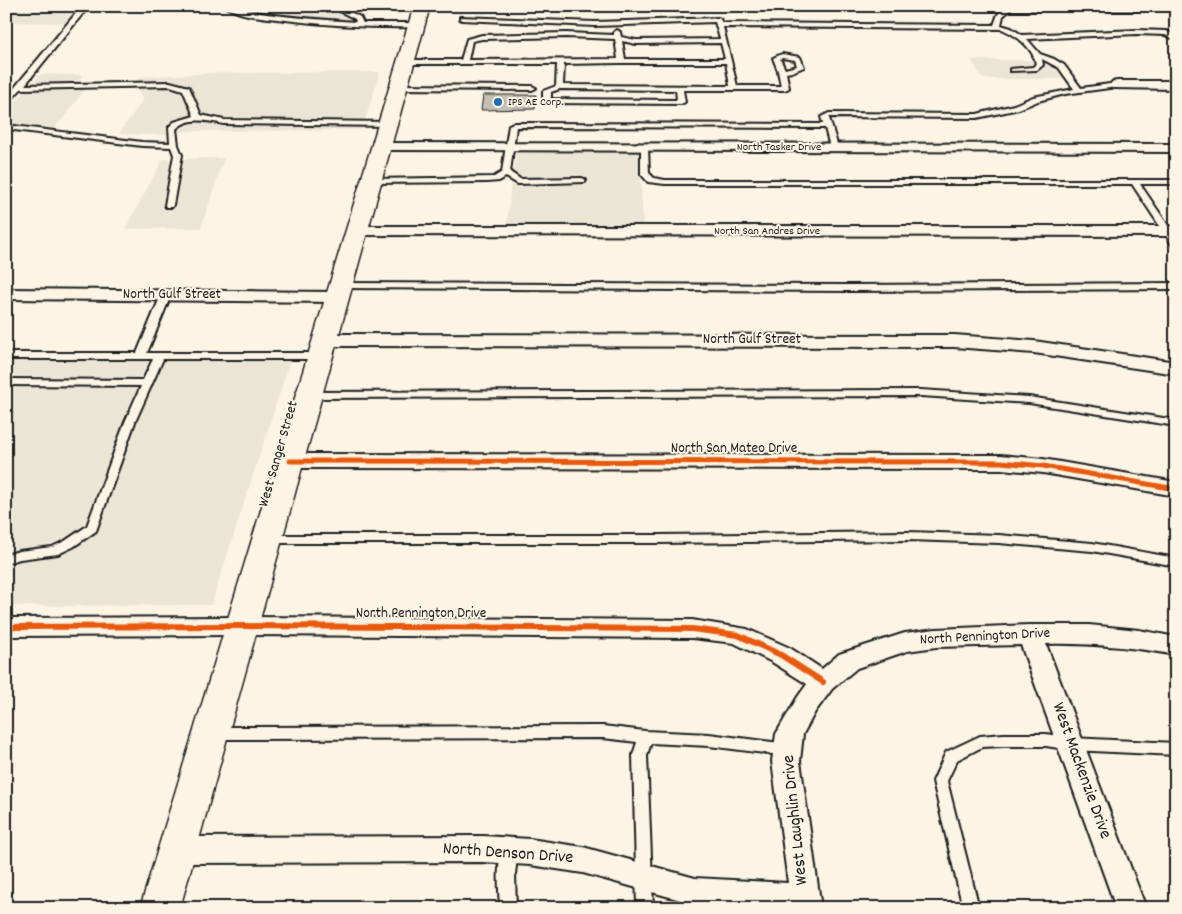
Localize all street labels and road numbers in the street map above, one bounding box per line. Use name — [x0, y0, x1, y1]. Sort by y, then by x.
street label: North Tasker Drive — [737, 139, 821, 156]
street label: North San Andres Drive — [714, 223, 820, 240]
street label: North Gulf Street — [123, 284, 222, 306]
street label: North Gulf Street — [703, 329, 802, 351]
street label: West Sanger Street — [253, 398, 305, 510]
street label: North San Mateo Drive — [671, 438, 798, 460]
street label: North Pennington Drive — [356, 603, 487, 625]
street label: North Pennington Drive — [919, 623, 1051, 651]
street label: West Mackenzie Drive — [1045, 699, 1117, 843]
street label: West Laughlin Drive — [777, 753, 815, 886]
street label: North Denson Drive — [442, 837, 574, 871]

